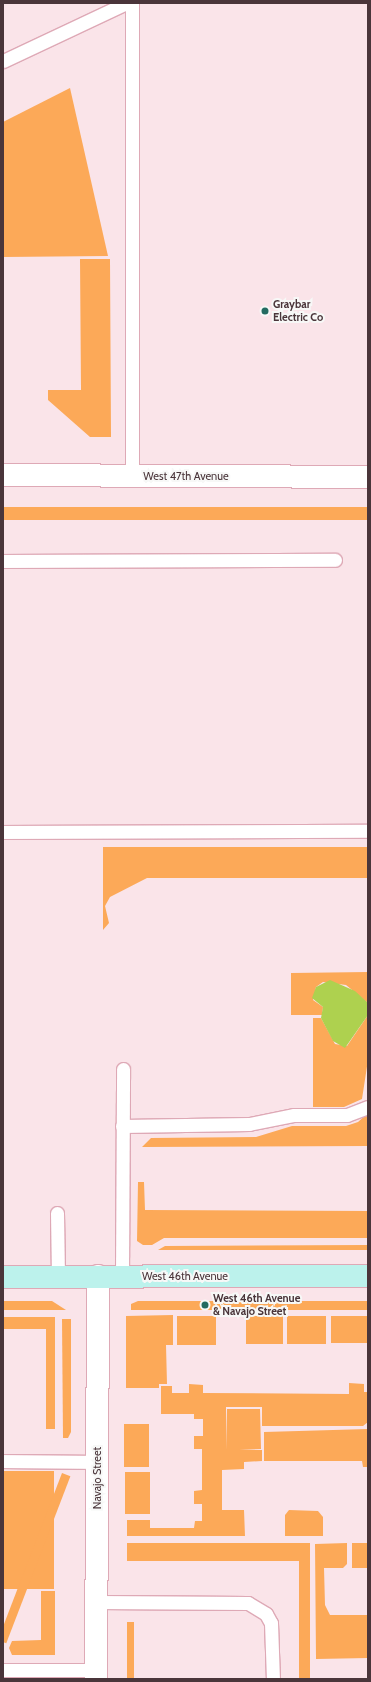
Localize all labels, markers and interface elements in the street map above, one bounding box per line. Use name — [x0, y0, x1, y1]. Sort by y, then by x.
place label: Graybar Electric Co — [273, 298, 323, 324]
marker: Graybar Electric Co — [260, 306, 270, 316]
street label: West 47th Avenue — [143, 469, 229, 483]
street label: West 46th Avenue — [142, 1269, 228, 1283]
place label: West 46th Avenue & Navajo Street — [213, 1292, 300, 1318]
marker: West 46th Avenue & Navajo Street — [200, 1300, 210, 1310]
street label: Navajo Street — [90, 1447, 104, 1509]

